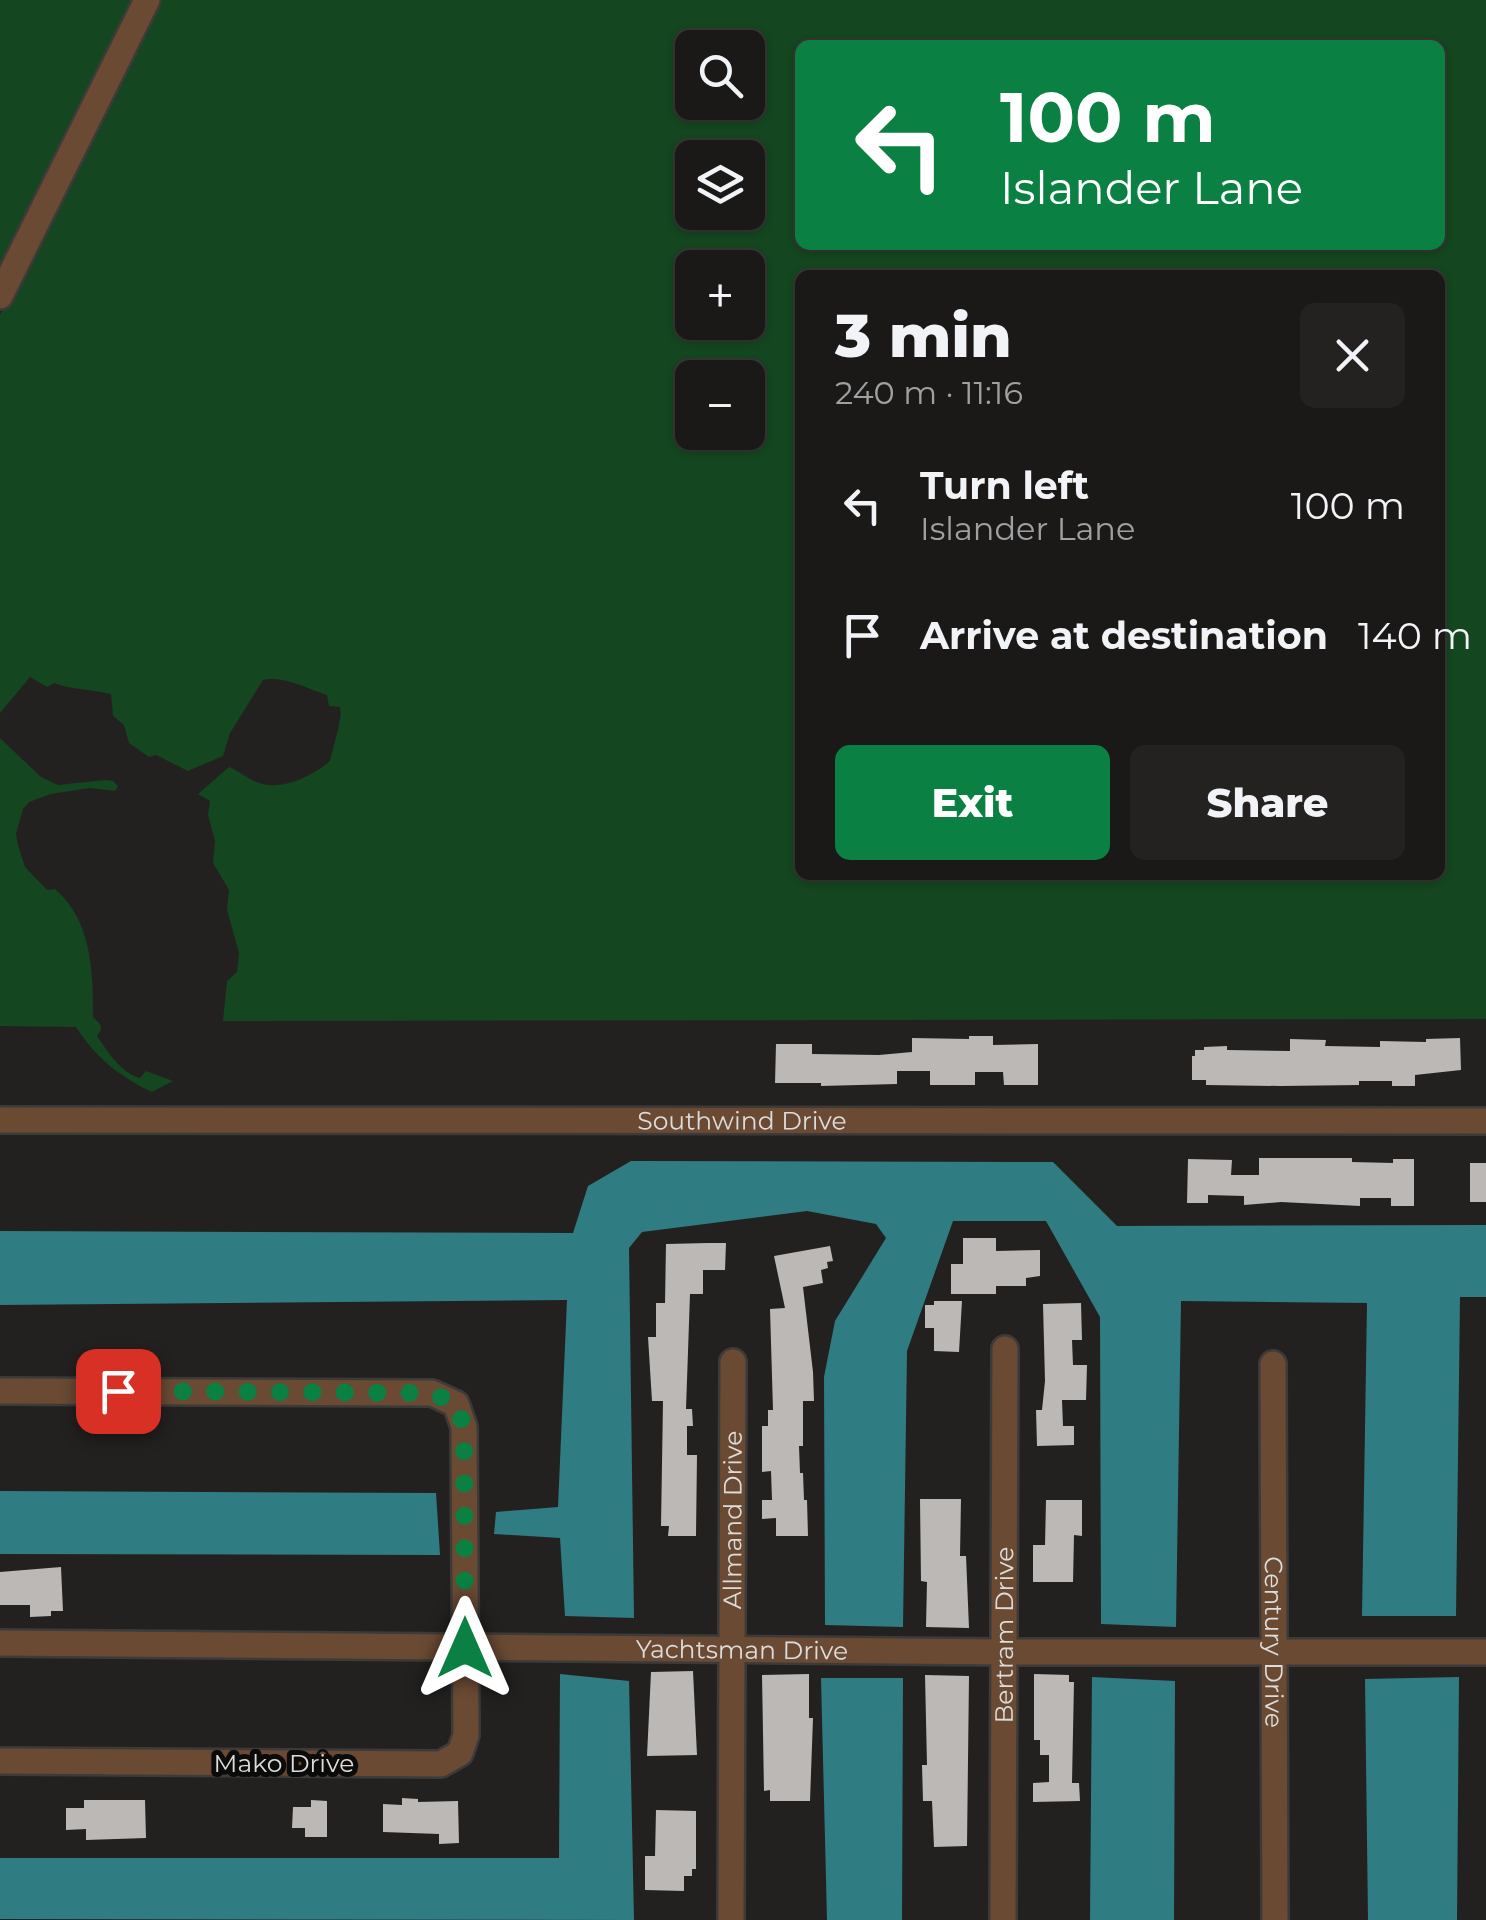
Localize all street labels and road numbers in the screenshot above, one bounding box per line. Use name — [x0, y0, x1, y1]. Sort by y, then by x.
street label: Southwind Drive — [637, 1105, 847, 1136]
street label: Allmand Drive — [717, 1431, 748, 1609]
street label: Bertram Drive — [989, 1546, 1019, 1724]
street label: Century Drive — [1259, 1556, 1289, 1728]
street label: Yachtsman Drive — [636, 1634, 848, 1666]
street label: Mako Drive — [214, 1748, 354, 1778]

